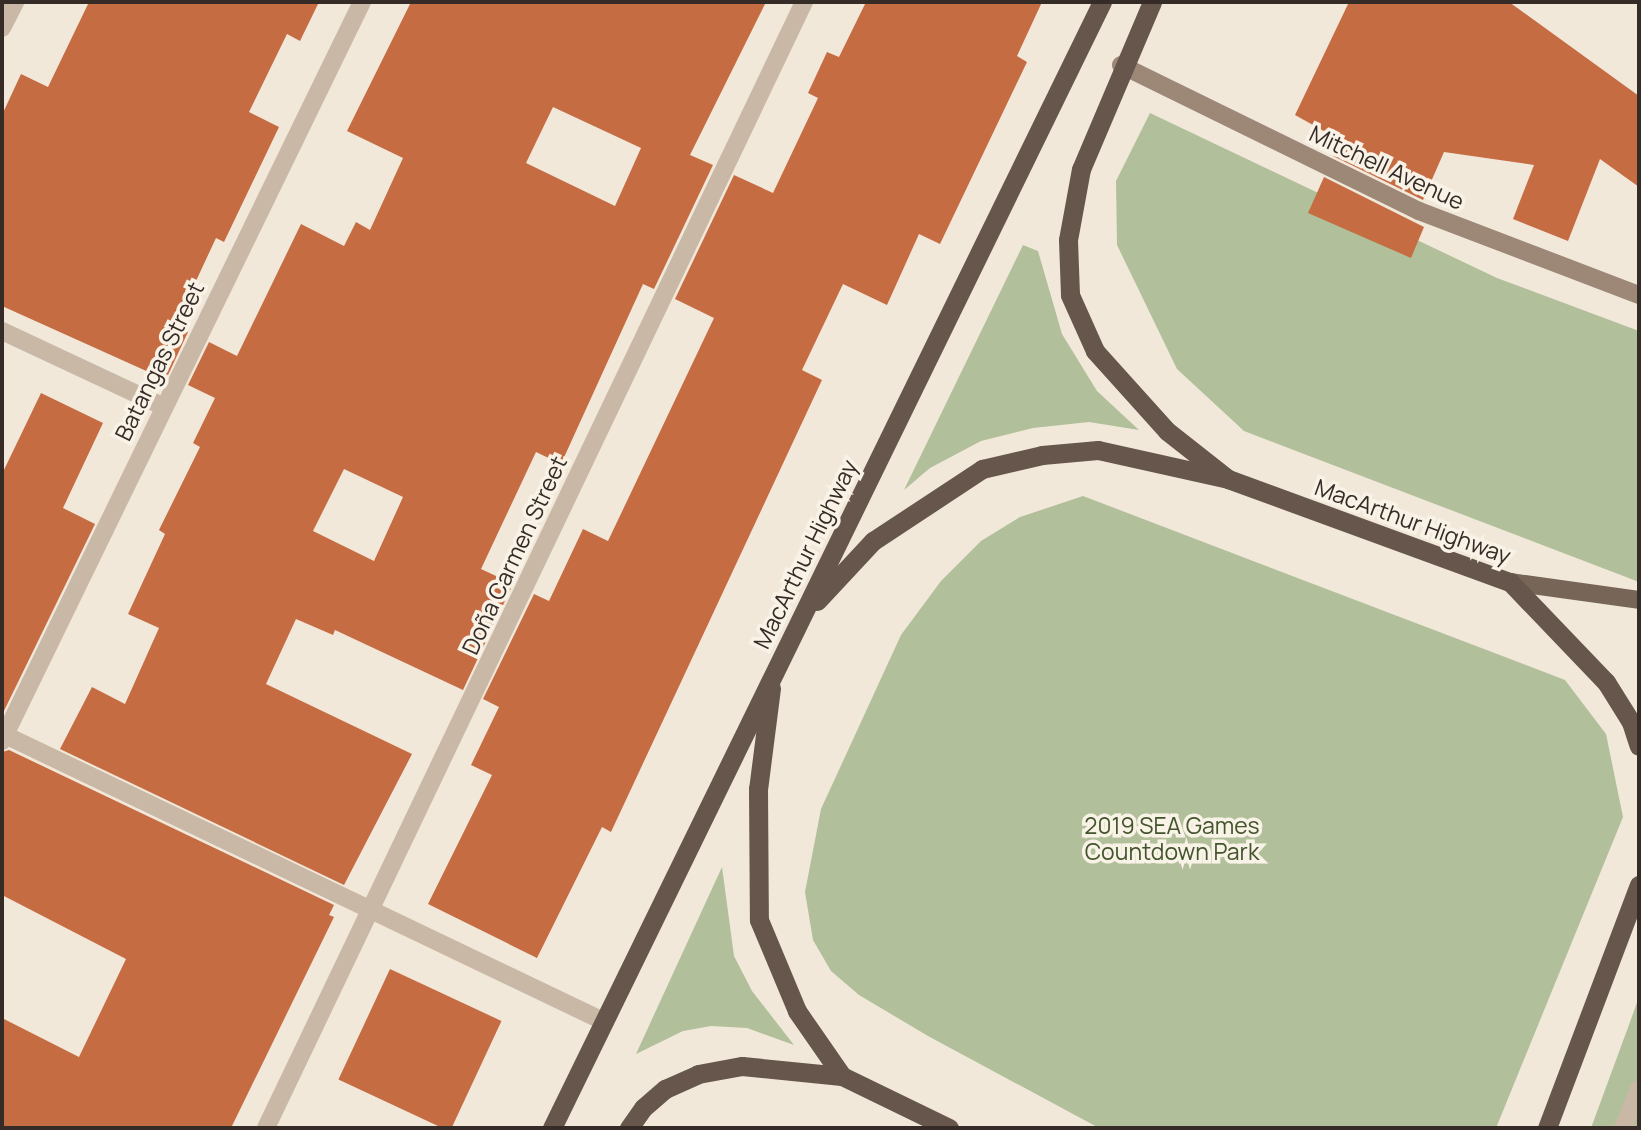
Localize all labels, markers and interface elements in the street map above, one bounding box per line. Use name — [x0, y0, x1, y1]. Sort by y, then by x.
street label: Mitchell Avenue — [1305, 119, 1469, 215]
street label: Batangas Street — [109, 277, 209, 445]
street label: Doña Carmen Street — [456, 451, 572, 659]
street label: MacArthur Highway — [747, 455, 863, 653]
street label: MacArthur Highway — [1311, 473, 1515, 569]
park label: 2019 SEA Games Countdown Park — [1084, 811, 1260, 865]

